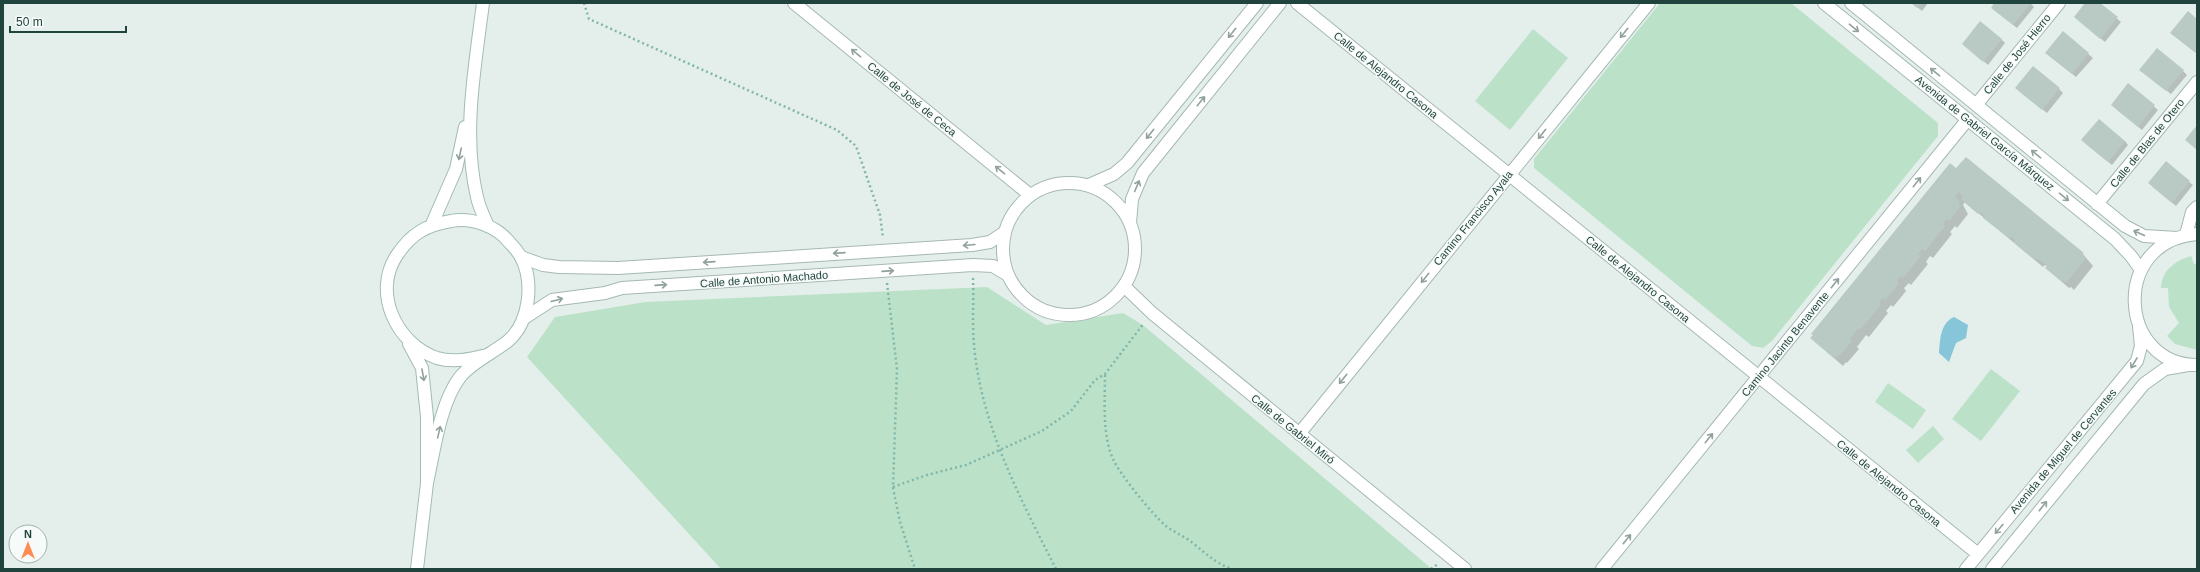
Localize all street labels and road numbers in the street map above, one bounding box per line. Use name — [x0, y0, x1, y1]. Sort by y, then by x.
street label: Calle de José Hierro — [1981, 12, 2053, 96]
street label: Calle de Alejandro Casona — [1332, 29, 1441, 121]
street label: Calle de José de Ceca — [865, 60, 959, 139]
street label: Avenida de Gabriel García Márquez — [1913, 73, 2057, 193]
street label: Calle de Blas de Otero — [2108, 96, 2186, 190]
street label: Camino Francisco Ayala — [1431, 168, 1515, 268]
street label: Calle de Alejandro Casona — [1584, 233, 1693, 325]
street label: Calle de Antonio Machado — [700, 269, 828, 289]
street label: Camino Jacinto Benavente — [1739, 289, 1831, 399]
street label: Avenida de Miguel de Cervantes — [2007, 386, 2119, 516]
street label: Calle de Gabriel Miró — [1249, 392, 1337, 466]
street label: Calle de Alejandro Casona — [1835, 437, 1944, 529]

